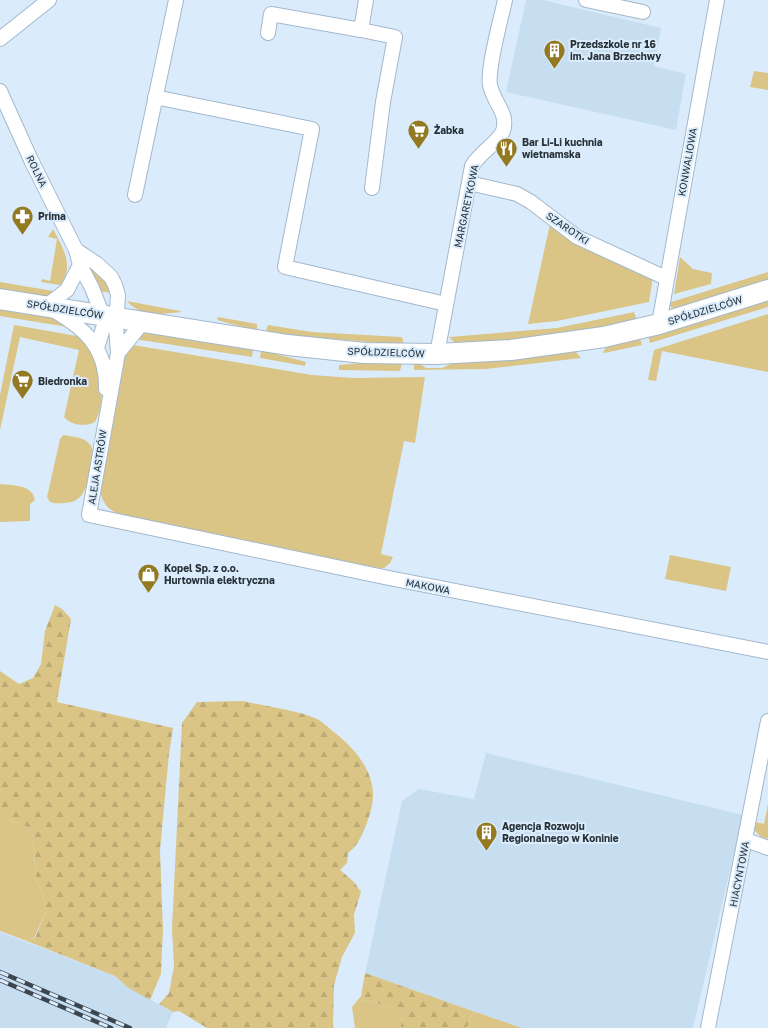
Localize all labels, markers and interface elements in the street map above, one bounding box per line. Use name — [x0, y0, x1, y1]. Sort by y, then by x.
building icon: Przedszkole nr 16 im. Jana Brzechwy — [541, 37, 567, 70]
place label: Przedszkole nr 16 im. Jana Brzechwy — [570, 38, 661, 62]
supermarket icon: Żabka — [406, 117, 432, 150]
place label: Żabka — [434, 124, 464, 136]
street label: KONWALIOWA — [675, 127, 699, 197]
restaurant icon: Bar Li-Li kuchnia wietnamska — [494, 135, 520, 168]
place label: Bar Li-Li kuchnia wietnamska — [522, 136, 603, 160]
street label: ROLNA — [24, 153, 50, 189]
street label: MARGARETKOWA — [451, 163, 481, 249]
pharmacy icon: Prima — [10, 203, 36, 236]
street label: SZAROTKI — [544, 209, 592, 247]
place label: Prima — [38, 210, 66, 222]
street label: SPÓŁDZIELCÓW — [666, 293, 744, 327]
street label: SPÓŁDZIELCÓW — [26, 297, 105, 321]
street label: SPÓŁDZIELCÓW — [347, 345, 425, 359]
supermarket icon: Biedronka — [10, 368, 36, 401]
place label: Biedronka — [38, 375, 87, 387]
street label: ALEJA ASTRÓW — [85, 428, 109, 505]
shop icon: Kopel Sp. z o.o. Hurtownia elektryczna — [135, 561, 161, 594]
place label: Kopel Sp. z o.o. Hurtownia elektryczna — [164, 562, 275, 586]
street label: MAKOWA — [405, 576, 452, 596]
building icon: Agencja Rozwoju Regionalnego w Koninie — [473, 819, 499, 852]
place label: Agencja Rozwoju Regionalnego w Koninie — [502, 820, 619, 844]
street label: HIACYNTOWA — [727, 840, 751, 908]

